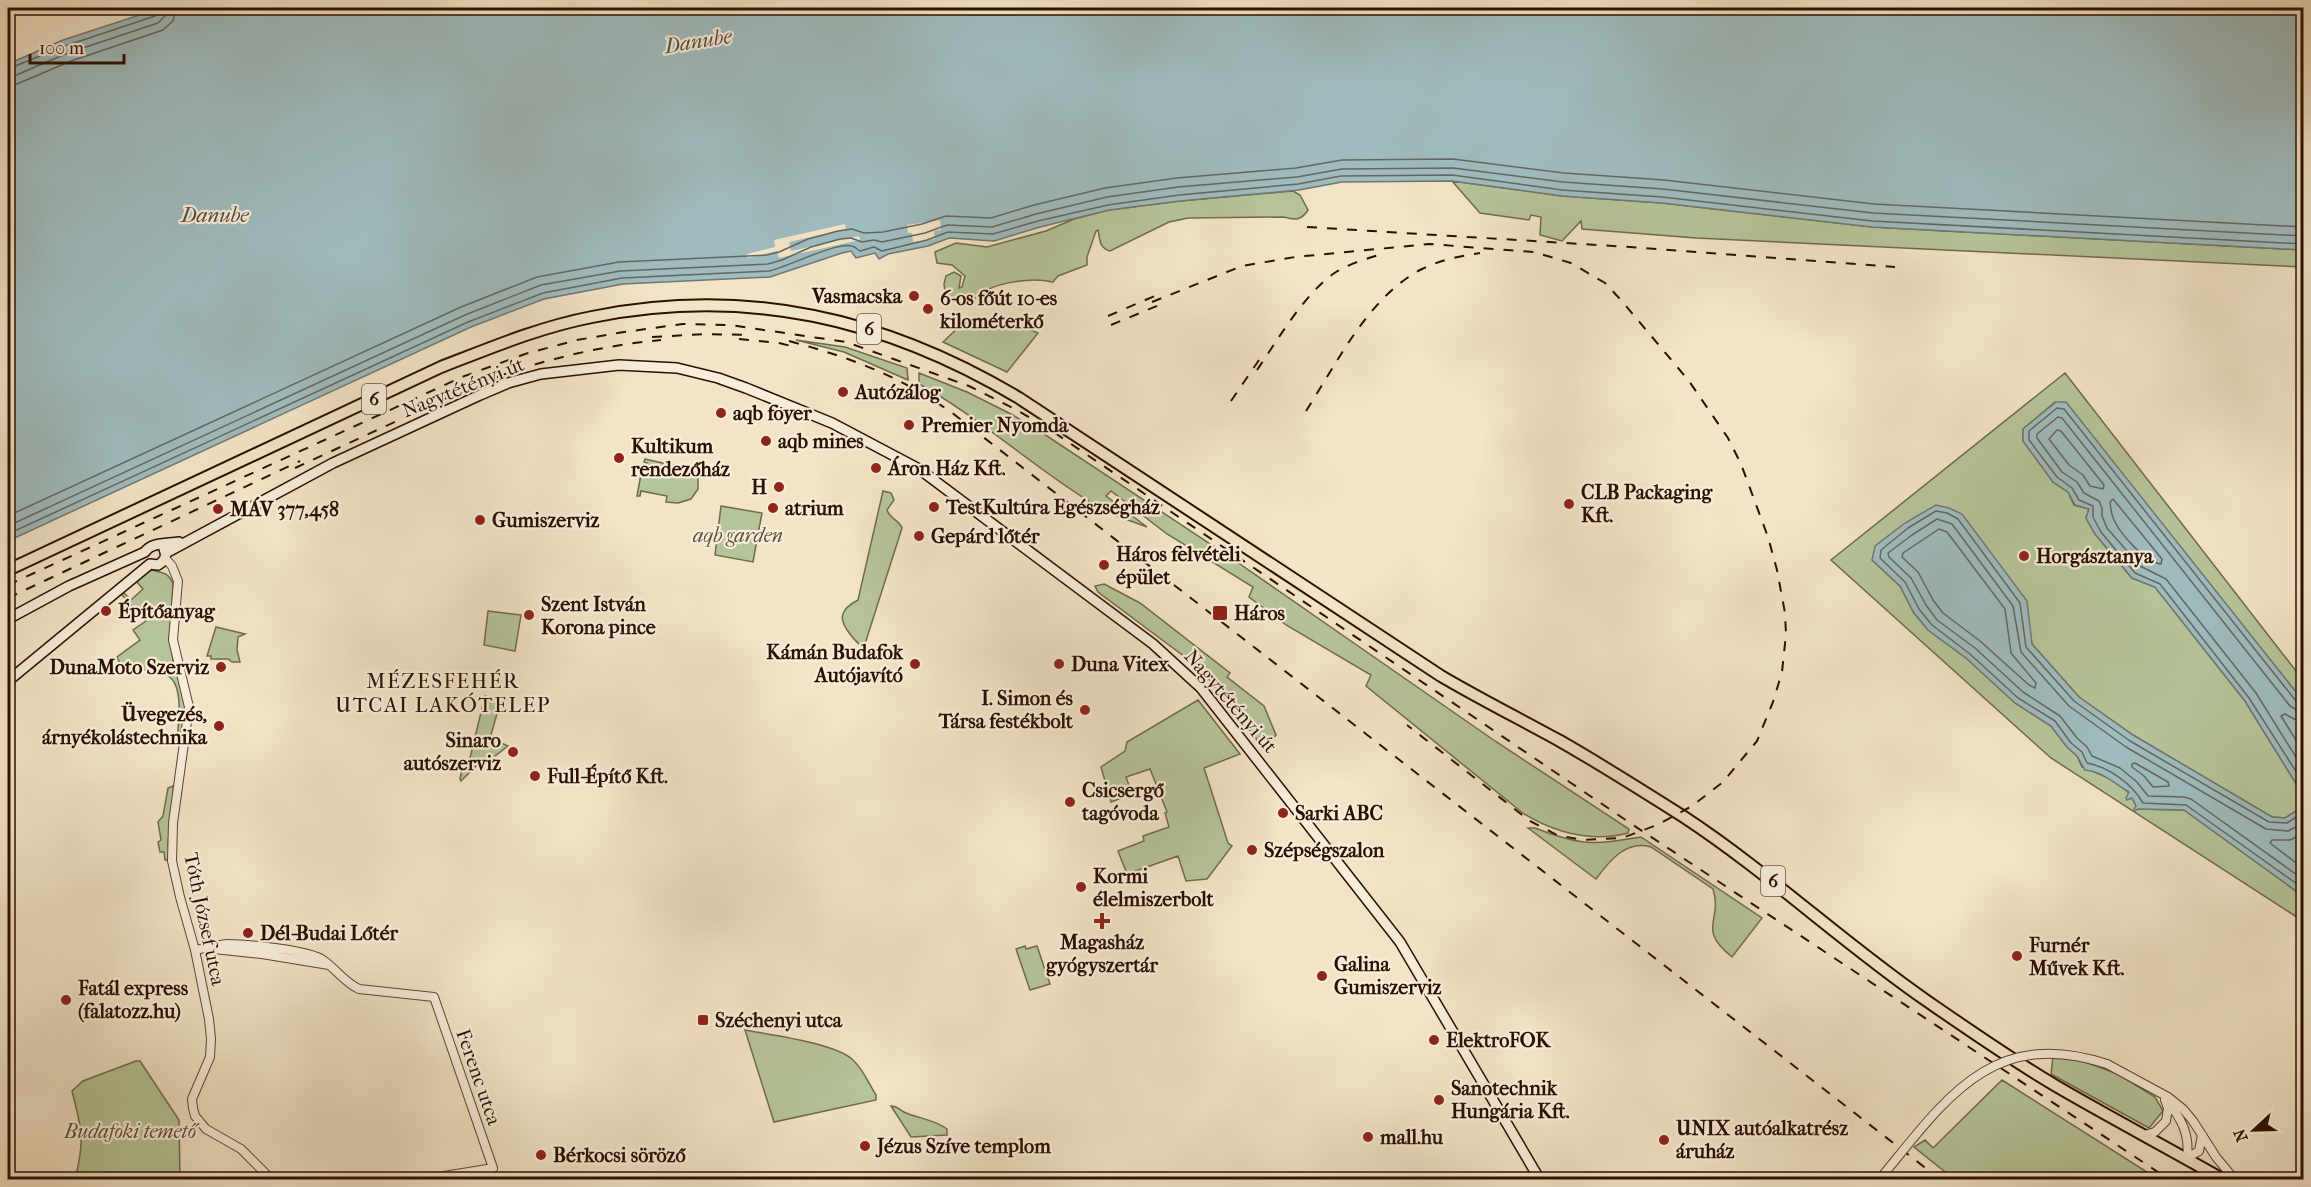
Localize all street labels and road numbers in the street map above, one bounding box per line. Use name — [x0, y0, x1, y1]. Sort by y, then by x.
road number: 6 — [857, 314, 881, 344]
street label: Nagytétényi út — [399, 353, 528, 422]
road number: 6 — [362, 384, 386, 414]
street label: Nagytétényi út — [1179, 645, 1282, 758]
street label: Tóth József utca — [179, 851, 230, 988]
road number: 6 — [1761, 866, 1785, 896]
street label: Ferenc utca — [451, 1026, 506, 1129]

